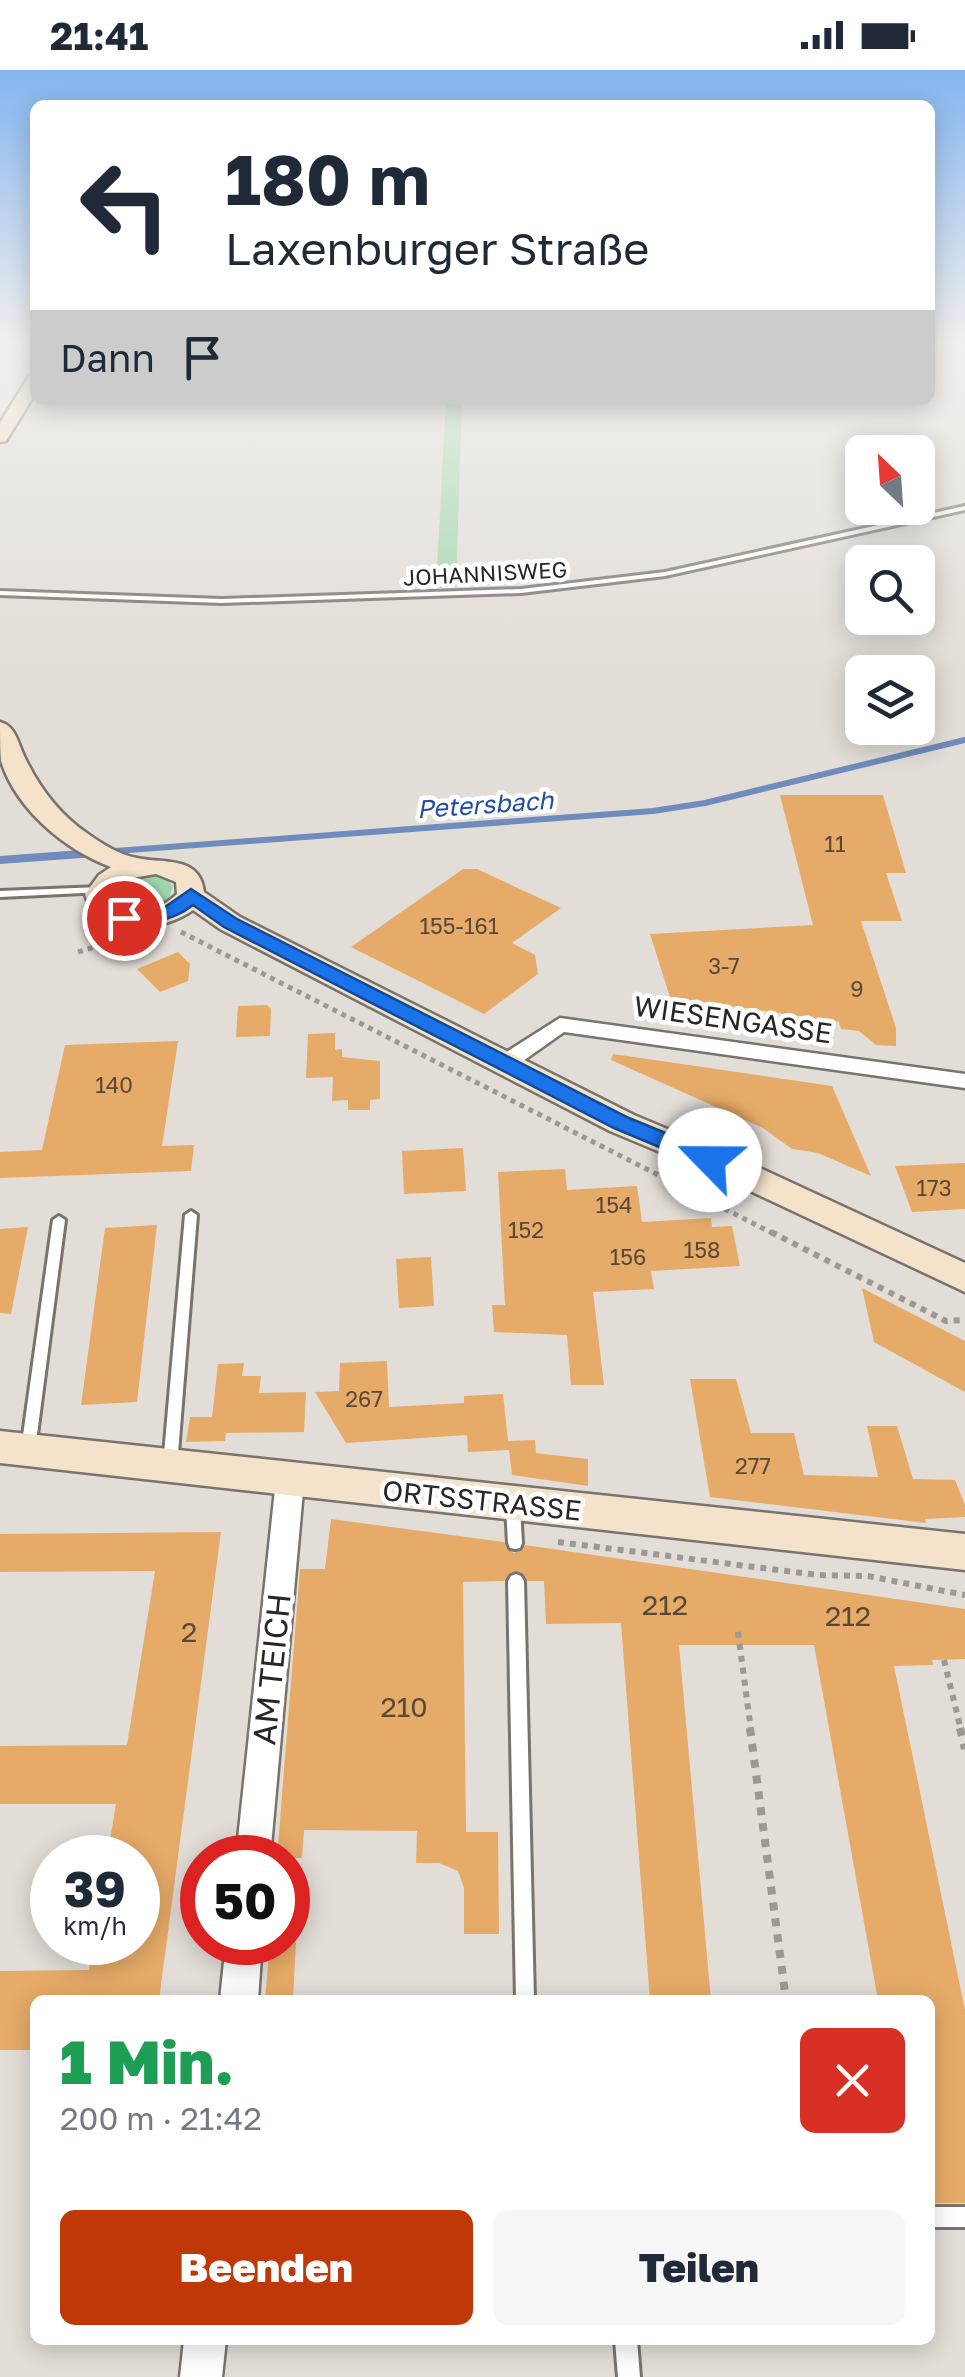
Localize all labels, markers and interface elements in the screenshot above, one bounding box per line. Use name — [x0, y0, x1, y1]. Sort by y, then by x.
text: 21:41 — [50, 13, 148, 58]
text: 180 m — [225, 136, 430, 220]
icon: left — [60, 140, 190, 270]
text: Laxenburger Straße — [225, 221, 649, 275]
icon: arrive — [175, 330, 230, 385]
text: Dann — [60, 335, 155, 380]
north arrow — [845, 435, 935, 525]
map controls — [845, 435, 935, 745]
button: search — [845, 545, 935, 635]
street label: JOHANNISWEG — [402, 555, 568, 591]
button: layers — [845, 655, 935, 745]
water label: Petersbach — [416, 784, 556, 824]
house number: 11 — [824, 830, 846, 857]
pin — [82, 876, 167, 961]
icon: arrive — [97, 891, 152, 946]
house number: 155-161 — [419, 912, 499, 939]
house number: 3-7 — [708, 952, 740, 979]
house number: 9 — [850, 975, 864, 1002]
street label: WIESENGASSE — [632, 989, 834, 1049]
house number: 140 — [95, 1071, 133, 1098]
position arrow — [658, 1108, 762, 1212]
house number: 173 — [916, 1174, 952, 1201]
house number: 154 — [596, 1191, 632, 1218]
house number: 152 — [508, 1216, 544, 1243]
house number: 158 — [684, 1236, 720, 1263]
house number: 156 — [610, 1243, 646, 1270]
house number: 267 — [345, 1385, 383, 1412]
house number: 277 — [735, 1452, 771, 1479]
street label: ORTSSTRASSE — [381, 1473, 583, 1527]
house number: 212 — [642, 1588, 688, 1621]
street label: AM TEICH — [244, 1591, 298, 1747]
house number: 212 — [825, 1599, 871, 1632]
house number: 2 — [181, 1615, 197, 1648]
house number: 210 — [380, 1690, 428, 1723]
speed limit sign: 50 — [180, 1835, 310, 1965]
text: 39 — [64, 1858, 126, 1918]
text: km/h — [63, 1910, 127, 1941]
text: 1 Min. — [60, 2025, 234, 2097]
button: close — [800, 2028, 905, 2133]
text: 200 m · 21:42 — [60, 2099, 262, 2137]
button: Beenden — [60, 2210, 473, 2325]
button: Teilen — [493, 2210, 905, 2325]

